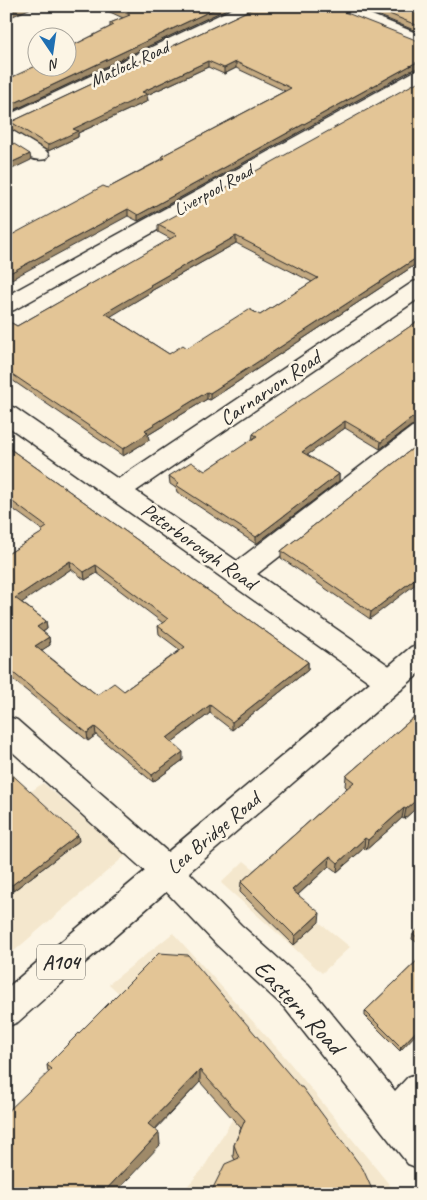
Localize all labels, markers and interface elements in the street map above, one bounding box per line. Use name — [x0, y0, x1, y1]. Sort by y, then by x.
north arrow — [28, 28, 78, 78]
street label: Matlock Road — [86, 35, 175, 92]
text: N — [46, 55, 61, 74]
street label: Liverpool Road — [170, 158, 259, 221]
street label: Carnarvon Road — [215, 343, 328, 431]
street label: Peterborough Road — [136, 497, 265, 597]
street label: Lea Bridge Road — [161, 784, 268, 880]
road number: A104 — [37, 944, 85, 980]
street label: Eastern Road — [247, 953, 354, 1064]

